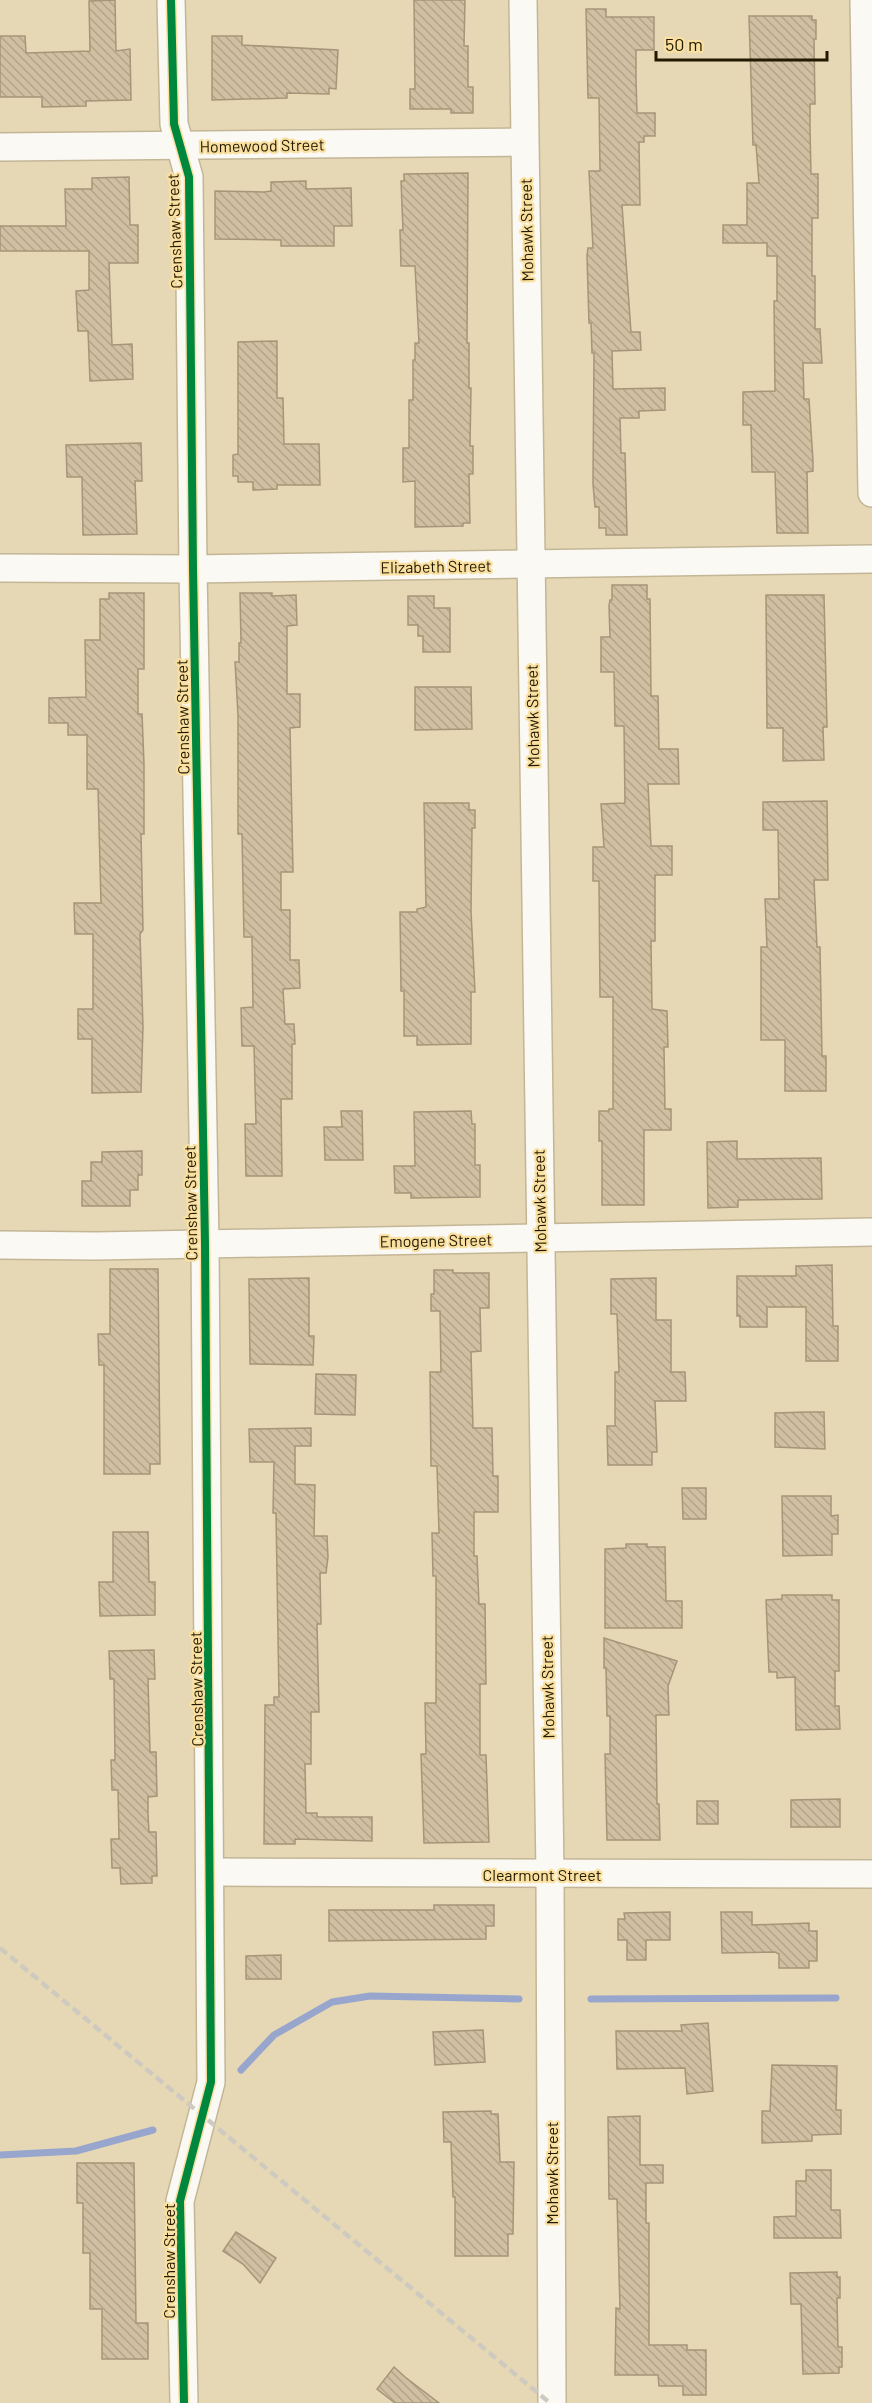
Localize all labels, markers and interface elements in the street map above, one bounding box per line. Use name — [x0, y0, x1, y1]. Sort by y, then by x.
scale bar — [656, 24, 827, 62]
text: 50 m — [665, 33, 703, 55]
street label: Homewood Street — [199, 134, 325, 156]
street label: Crenshaw Street — [162, 173, 186, 289]
street label: Mohawk Street — [516, 178, 536, 282]
street label: Elizabeth Street — [380, 556, 492, 576]
street label: Crenshaw Street — [171, 659, 193, 775]
street label: Mohawk Street — [522, 664, 542, 768]
street label: Crenshaw Street — [179, 1145, 201, 1261]
street label: Mohawk Street — [529, 1149, 549, 1253]
street label: Emogene Street — [380, 1230, 492, 1250]
street label: Crenshaw Street — [185, 1631, 207, 1747]
street label: Mohawk Street — [537, 1635, 557, 1739]
street label: Clearmont Street — [482, 1865, 602, 1884]
street label: Mohawk Street — [542, 2121, 561, 2225]
street label: Crenshaw Street — [159, 2203, 178, 2319]

